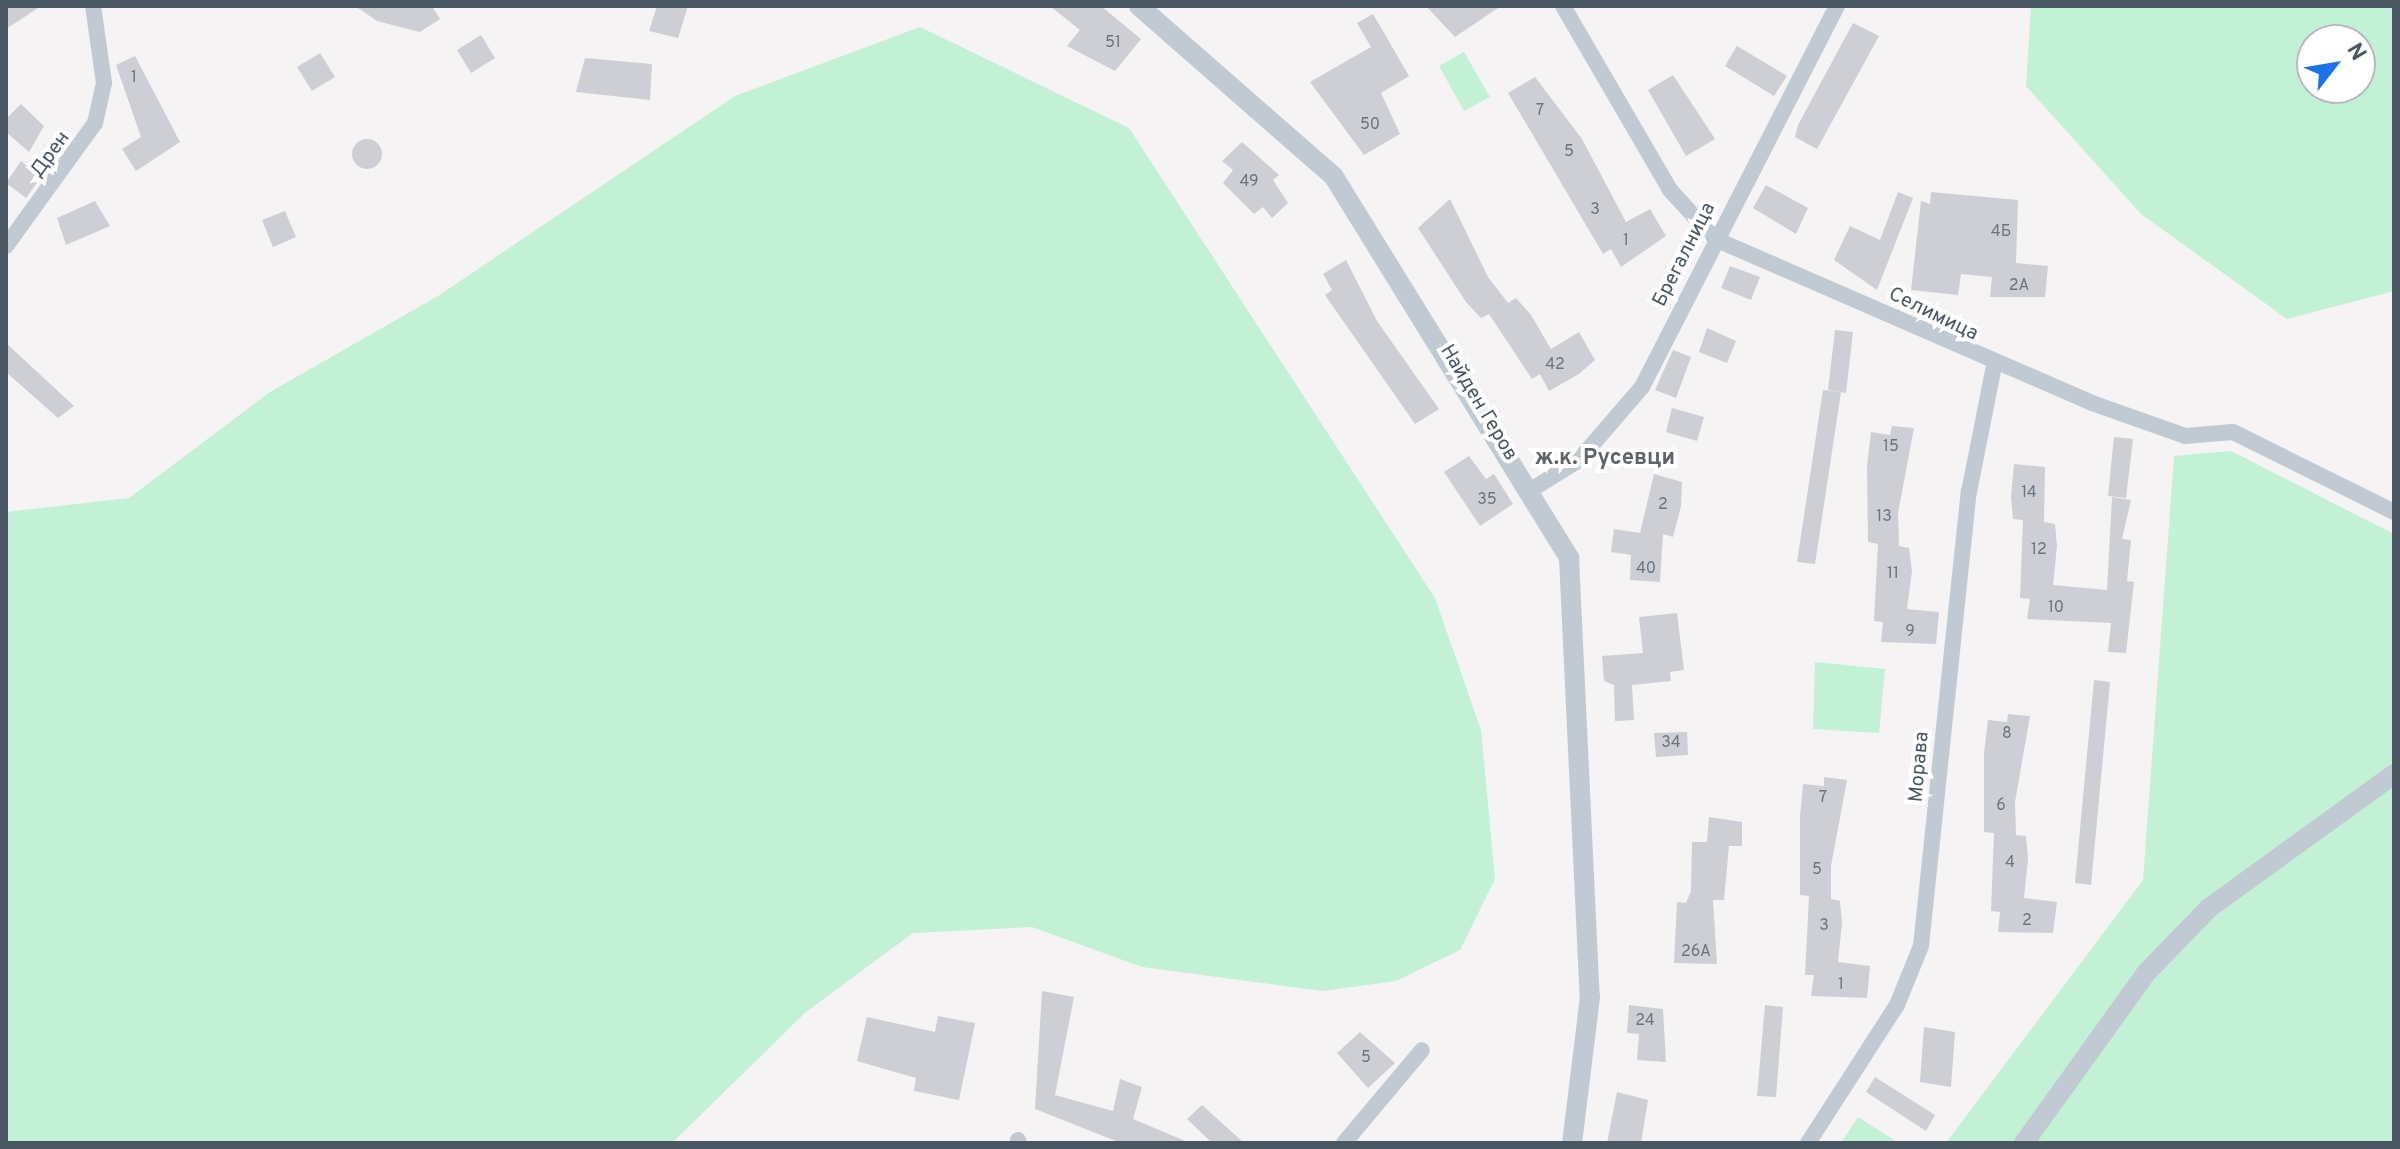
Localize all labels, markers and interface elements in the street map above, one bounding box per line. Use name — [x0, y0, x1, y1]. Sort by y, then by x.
north arrow — [2296, 24, 2376, 104]
house number: 51 — [1105, 33, 1121, 53]
text: N — [2340, 39, 2371, 66]
house number: 1 — [131, 68, 137, 88]
house number: 7 — [1536, 101, 1544, 121]
house number: 50 — [1360, 115, 1380, 135]
street label: Дрен — [26, 127, 76, 183]
house number: 5 — [1564, 142, 1574, 162]
house number: 49 — [1239, 172, 1259, 192]
street label: Брегалница — [1648, 199, 1722, 311]
house number: 3 — [1590, 200, 1600, 220]
house number: 4Б — [1991, 222, 2011, 242]
house number: 1 — [1623, 231, 1629, 251]
house number: 2А — [2009, 276, 2029, 296]
street label: Селимица — [1884, 283, 1982, 347]
street label: Найден Геров — [1434, 341, 1522, 465]
house number: 42 — [1545, 355, 1565, 375]
house number: 15 — [1883, 437, 1899, 457]
district label: ж.к. Русевци — [1535, 446, 1675, 472]
house number: 14 — [2021, 483, 2037, 503]
house number: 35 — [1477, 490, 1497, 510]
house number: 2 — [1658, 495, 1668, 515]
house number: 13 — [1876, 507, 1892, 527]
house number: 12 — [2031, 540, 2047, 560]
house number: 40 — [1636, 559, 1656, 579]
house number: 11 — [1887, 564, 1899, 584]
house number: 10 — [2048, 598, 2064, 618]
house number: 9 — [1905, 622, 1915, 642]
house number: 8 — [2002, 724, 2012, 744]
street label: Морава — [1905, 730, 1935, 804]
house number: 34 — [1661, 733, 1681, 753]
house number: 7 — [1819, 788, 1827, 808]
house number: 6 — [1996, 796, 2006, 816]
house number: 4 — [2005, 853, 2015, 873]
house number: 5 — [1812, 860, 1822, 880]
house number: 2 — [2022, 911, 2032, 931]
house number: 3 — [1819, 916, 1829, 936]
house number: 26А — [1681, 942, 1711, 962]
house number: 1 — [1838, 975, 1844, 995]
house number: 24 — [1635, 1011, 1655, 1031]
house number: 5 — [1361, 1048, 1371, 1068]

